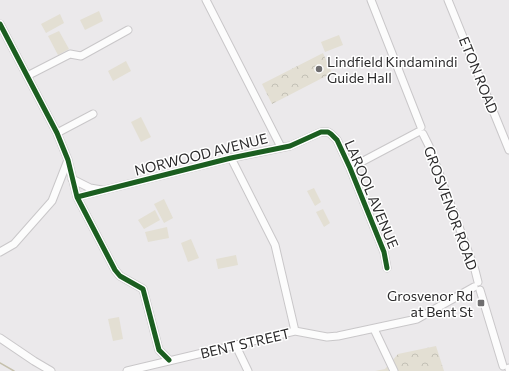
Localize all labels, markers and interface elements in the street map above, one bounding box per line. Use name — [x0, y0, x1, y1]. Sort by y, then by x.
street label: ETON ROAD — [456, 34, 502, 116]
place label: Lindfield Kindamindi Guide Hall — [327, 53, 458, 86]
marker: Lindfield Kindamindi Guide Hall — [314, 64, 324, 74]
street label: NORWOOD AVENUE — [133, 129, 269, 179]
street label: LAROOL AVENUE — [341, 137, 403, 251]
street label: GROSVENOR ROAD — [421, 144, 481, 272]
place label: Grosvenor Rd at Bent St — [387, 287, 473, 320]
marker: Grosvenor Rd at Bent St — [476, 298, 486, 308]
street label: BENT STREET — [198, 324, 292, 362]

